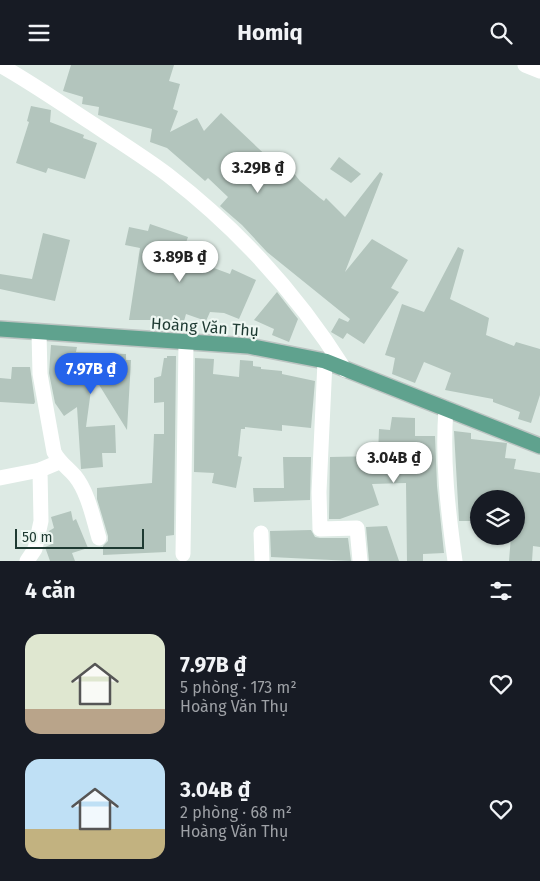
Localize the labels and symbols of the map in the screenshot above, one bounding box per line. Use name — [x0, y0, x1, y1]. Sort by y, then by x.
pin: 3.29B ₫ — [212, 151, 304, 194]
pin: 3.89B ₫ — [134, 241, 226, 283]
street label: Hoàng Văn Thụ — [150, 314, 260, 340]
pin: 7.97B ₫ — [45, 353, 137, 395]
pin: 3.04B ₫ — [348, 441, 440, 484]
scale bar — [15, 526, 144, 549]

